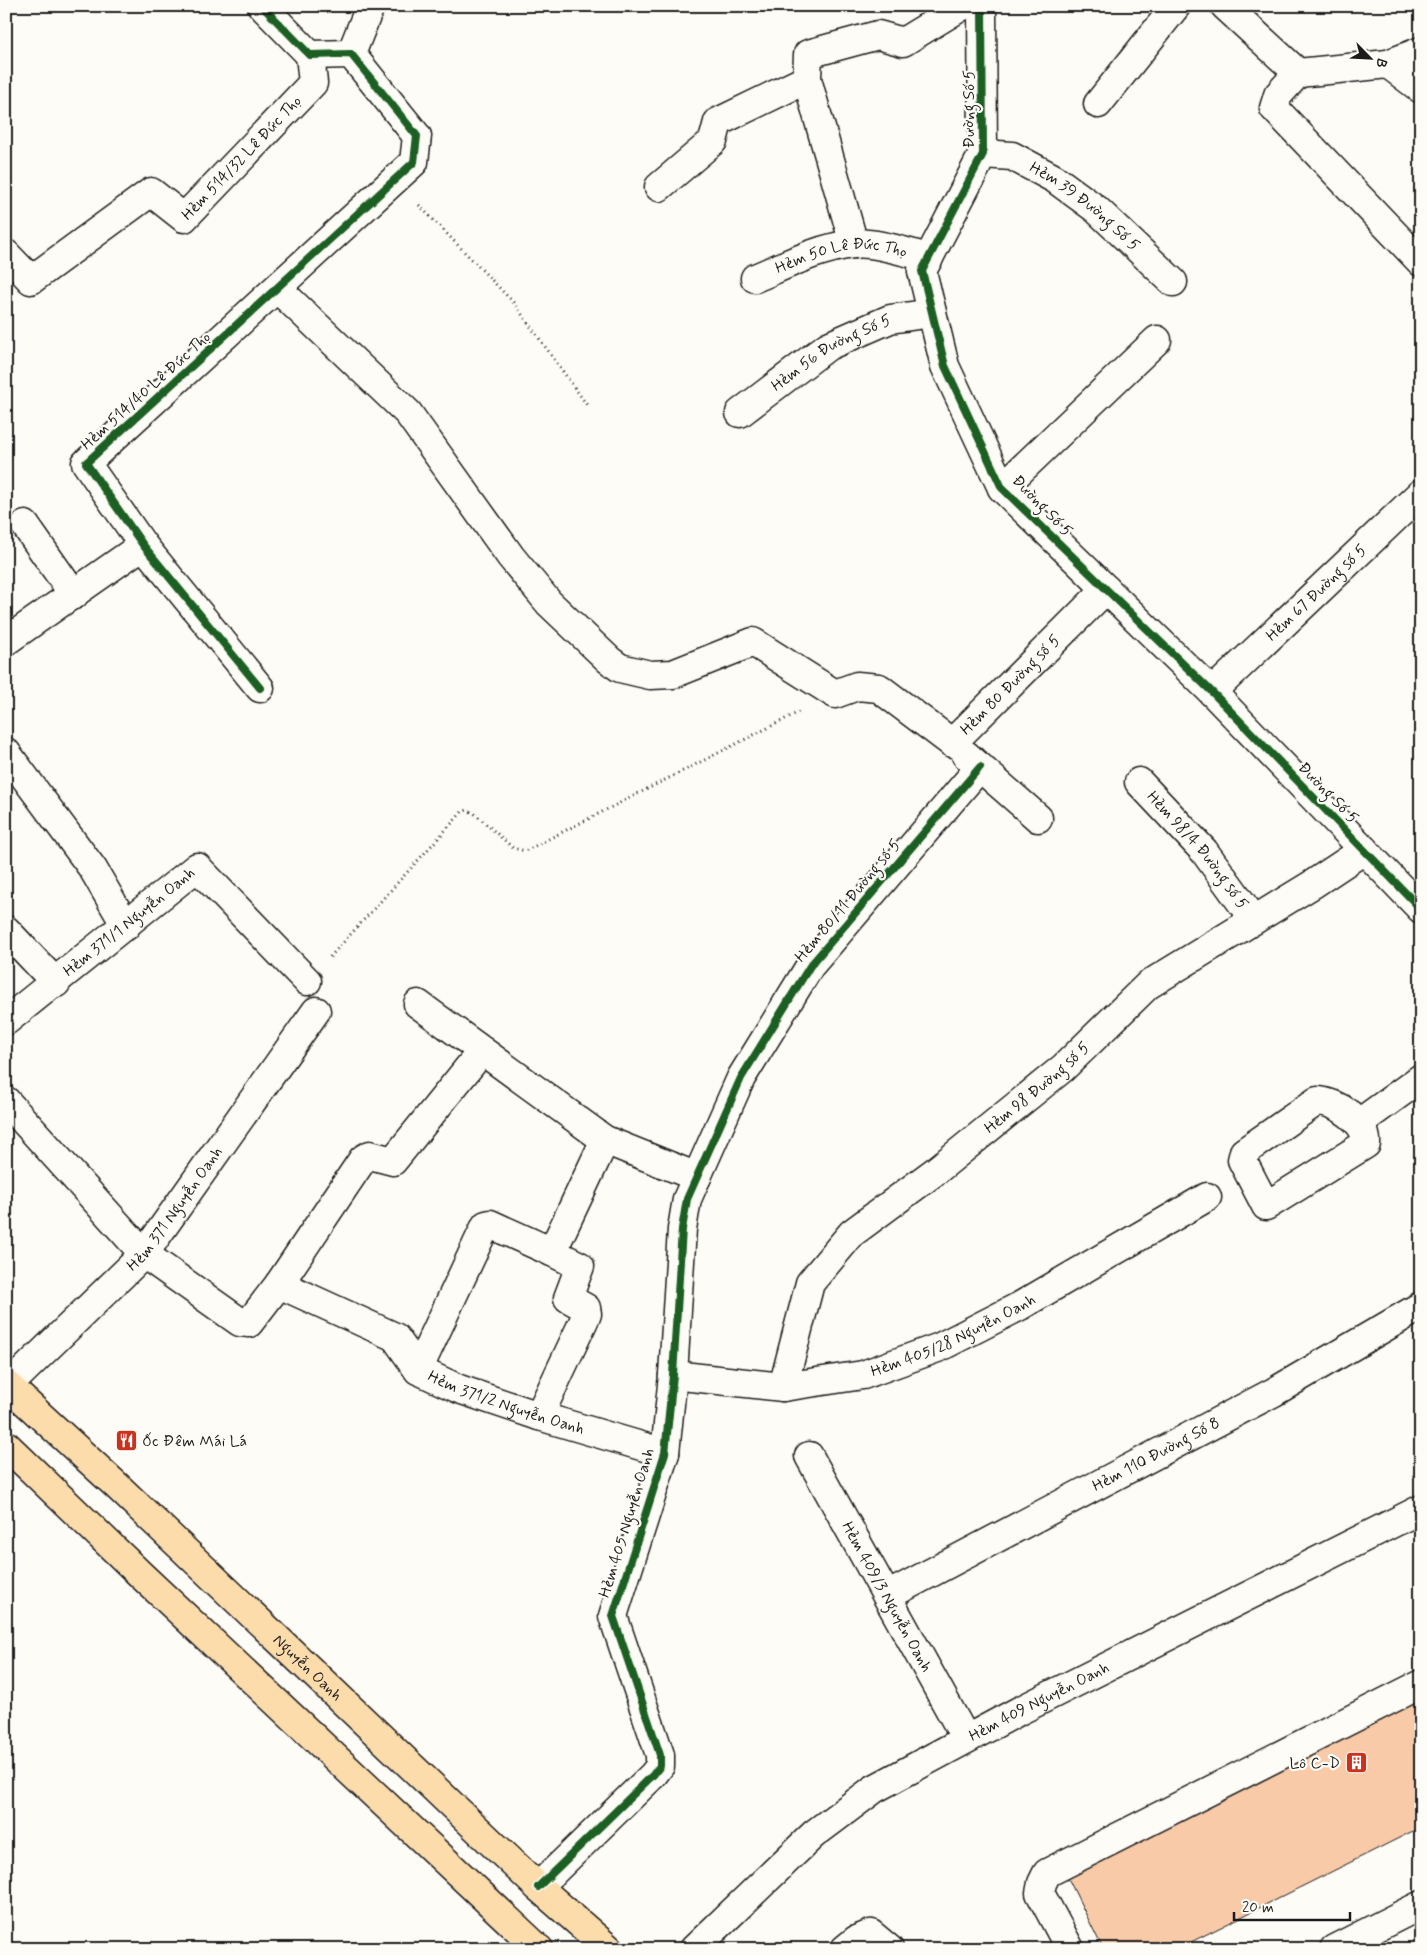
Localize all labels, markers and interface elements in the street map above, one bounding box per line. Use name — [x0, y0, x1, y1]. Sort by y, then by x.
north arrow — [1344, 32, 1394, 82]
text: B — [1371, 55, 1391, 71]
street label: Đường Số 5 — [959, 70, 981, 148]
street label: Hẻm 514/32 Lê Đức Thọ — [177, 91, 306, 225]
street label: Hẻm 39 Đường Số 5 — [1026, 157, 1144, 256]
street label: Hẻm 50 Lê Đức Thọ — [772, 233, 910, 278]
street label: Hẻm 56 Đường Số 5 — [767, 309, 894, 396]
street label: Hẻm 514/40 Lê Đức Thọ — [77, 327, 215, 455]
street label: Đường Số 5 — [1007, 471, 1077, 542]
street label: Hẻm 67 Đường số 5 — [1261, 540, 1371, 646]
street label: Hẻm 80 Đường số 5 — [955, 630, 1065, 740]
street label: Đường Số 5 — [1293, 758, 1363, 829]
street label: Hẻm 98/4 Đường số 5 — [1142, 786, 1253, 913]
street label: Hẻm 80/11 Đường số 5 — [790, 835, 907, 968]
street label: Hẻm 371/1 Nguyễn Oanh — [59, 862, 199, 981]
street label: Hẻm 98 Đường số 5 — [980, 1037, 1094, 1138]
street label: Hẻm 371 Nguyễn Oanh — [122, 1142, 227, 1276]
street label: Hẻm 405/28 Nguyễn Oanh — [868, 1289, 1039, 1382]
street label: Hẻm 371/2 Nguyễn Oanh — [425, 1366, 587, 1439]
street label: Hẻm 110 Đường Số 8 — [1089, 1412, 1223, 1496]
restaurant icon: Ốc Đêm Mái Lá — [114, 1429, 138, 1453]
place label: Ốc Đêm Mái Lá — [142, 1431, 247, 1452]
street label: Hẻm 405 Nguyễn Oanh — [594, 1446, 661, 1601]
street label: Hẻm 409/3 Nguyễn Oanh — [837, 1518, 937, 1676]
street label: Nguyễn Oanh — [268, 1629, 347, 1706]
street label: Hẻm 409 Nguyễn Oanh — [965, 1657, 1113, 1746]
building icon: Lô C-D — [1344, 1751, 1368, 1775]
place label: Lô C-D — [1289, 1753, 1340, 1774]
scale bar — [1234, 1890, 1351, 1922]
text: 20 m — [1242, 1898, 1274, 1918]

